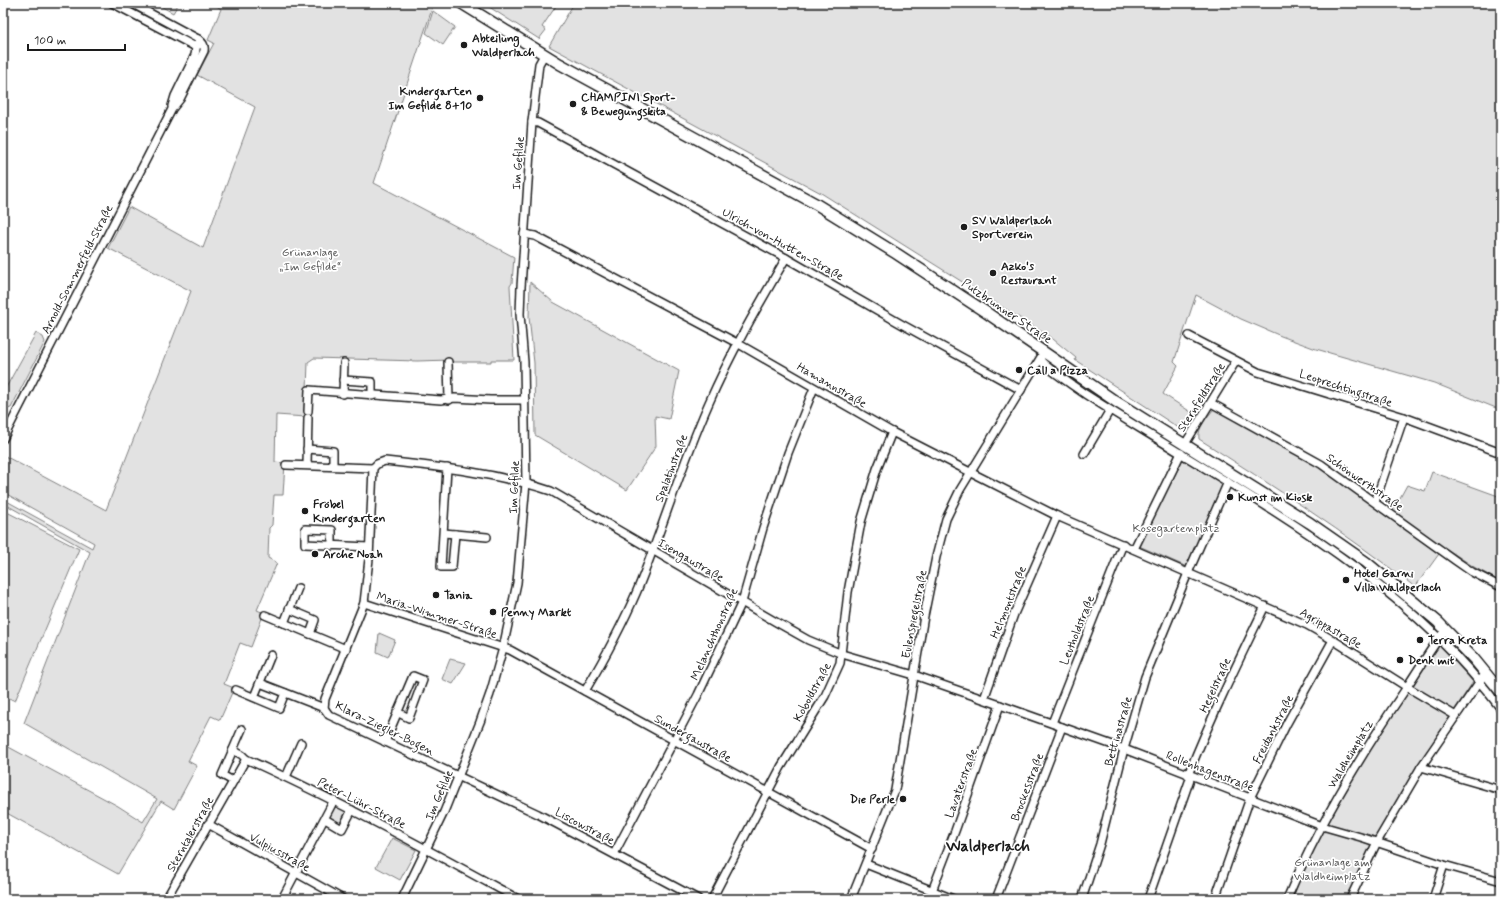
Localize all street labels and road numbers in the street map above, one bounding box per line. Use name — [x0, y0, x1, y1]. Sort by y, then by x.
street label: Im Gefilde — [509, 136, 529, 190]
street label: Arnold-Sommerfeld-Straße — [38, 202, 118, 337]
street label: Ulrich-von-Hutten-Straße — [719, 205, 846, 285]
street label: Putzbrunner Straße — [958, 276, 1055, 348]
street label: Hamannstraße — [794, 359, 870, 412]
street label: Sternfeldstraße — [1174, 360, 1230, 435]
street label: Leoprechtingstraße — [1297, 366, 1394, 413]
street label: Spalatinstraße — [652, 432, 692, 505]
street label: Schönwerthstraße — [1323, 450, 1406, 516]
street label: Im Gefilde — [506, 460, 524, 514]
street label: Isengaustraße — [654, 535, 727, 586]
street label: Helmontstraße — [987, 564, 1031, 641]
street label: Eulenspiegelstraße — [899, 568, 932, 660]
street label: Melanchthonstraße — [687, 586, 743, 683]
street label: Maria-Wimmer-Straße — [374, 589, 499, 643]
street label: Leutholdstraße — [1057, 593, 1099, 668]
street label: Agrippastraße — [1297, 605, 1365, 653]
street label: Hegelstraße — [1196, 655, 1237, 716]
street label: Koboldstraße — [790, 660, 836, 725]
street label: Freidankstraße — [1250, 692, 1298, 767]
street label: Bettinastraße — [1101, 694, 1137, 768]
street label: Klara-Ziegler-Bogen — [332, 698, 437, 761]
street label: Sundergaustraße — [651, 711, 734, 768]
street label: Waldheimplatz — [1324, 717, 1378, 792]
street label: Lavaterstraße — [942, 746, 982, 820]
street label: Rollenhagenstraße — [1163, 748, 1256, 796]
street label: Brockesstraße — [1008, 751, 1048, 824]
street label: Im Gefilde — [422, 768, 458, 823]
street label: Peter-Lühr-Straße — [315, 775, 409, 833]
street label: Sterntalerstraße — [164, 794, 218, 875]
street label: Liscowstraße — [552, 804, 617, 849]
street label: Vulpiusstraße — [246, 830, 313, 876]

